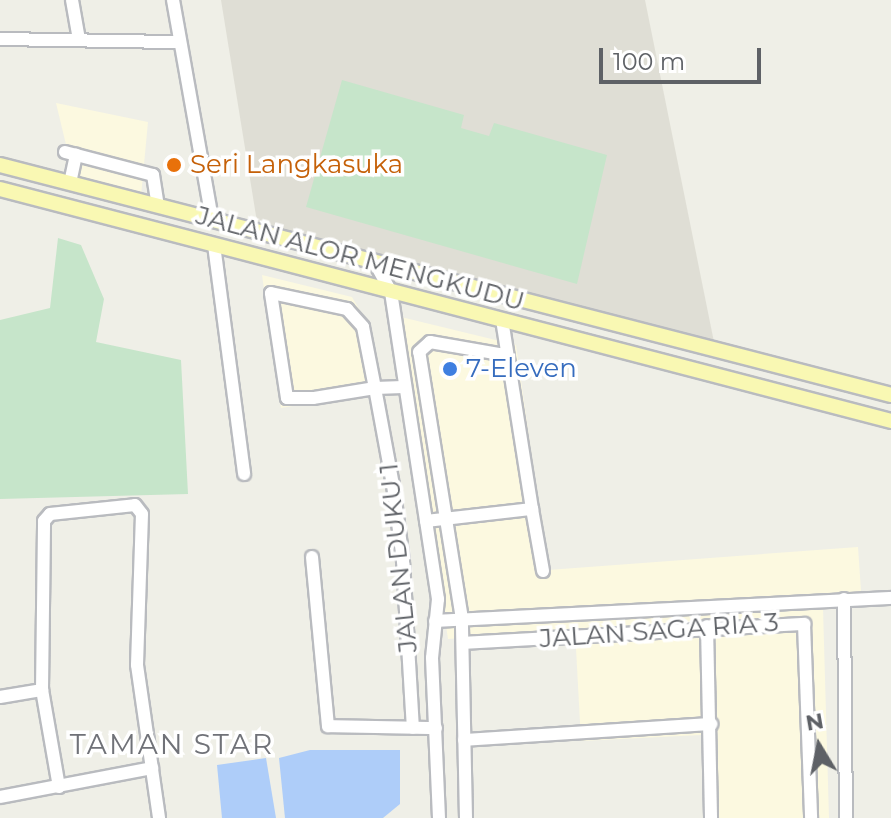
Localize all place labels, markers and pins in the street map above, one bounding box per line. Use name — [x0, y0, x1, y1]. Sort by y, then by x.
place label: Seri Langkasuka — [190, 149, 403, 181]
marker: Seri Langkasuka — [165, 156, 183, 174]
place label: 7-Eleven — [466, 353, 577, 385]
marker: 7-Eleven — [441, 360, 459, 378]

